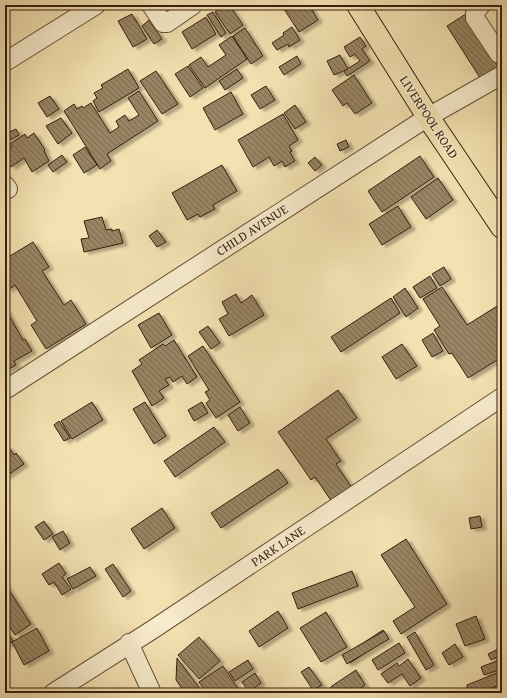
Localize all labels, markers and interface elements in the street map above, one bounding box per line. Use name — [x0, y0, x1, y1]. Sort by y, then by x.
street label: LIVERPOOL ROAD — [395, 72, 463, 162]
street label: CHILD AVENUE — [212, 199, 292, 260]
street label: PARK LANE — [247, 521, 309, 571]

